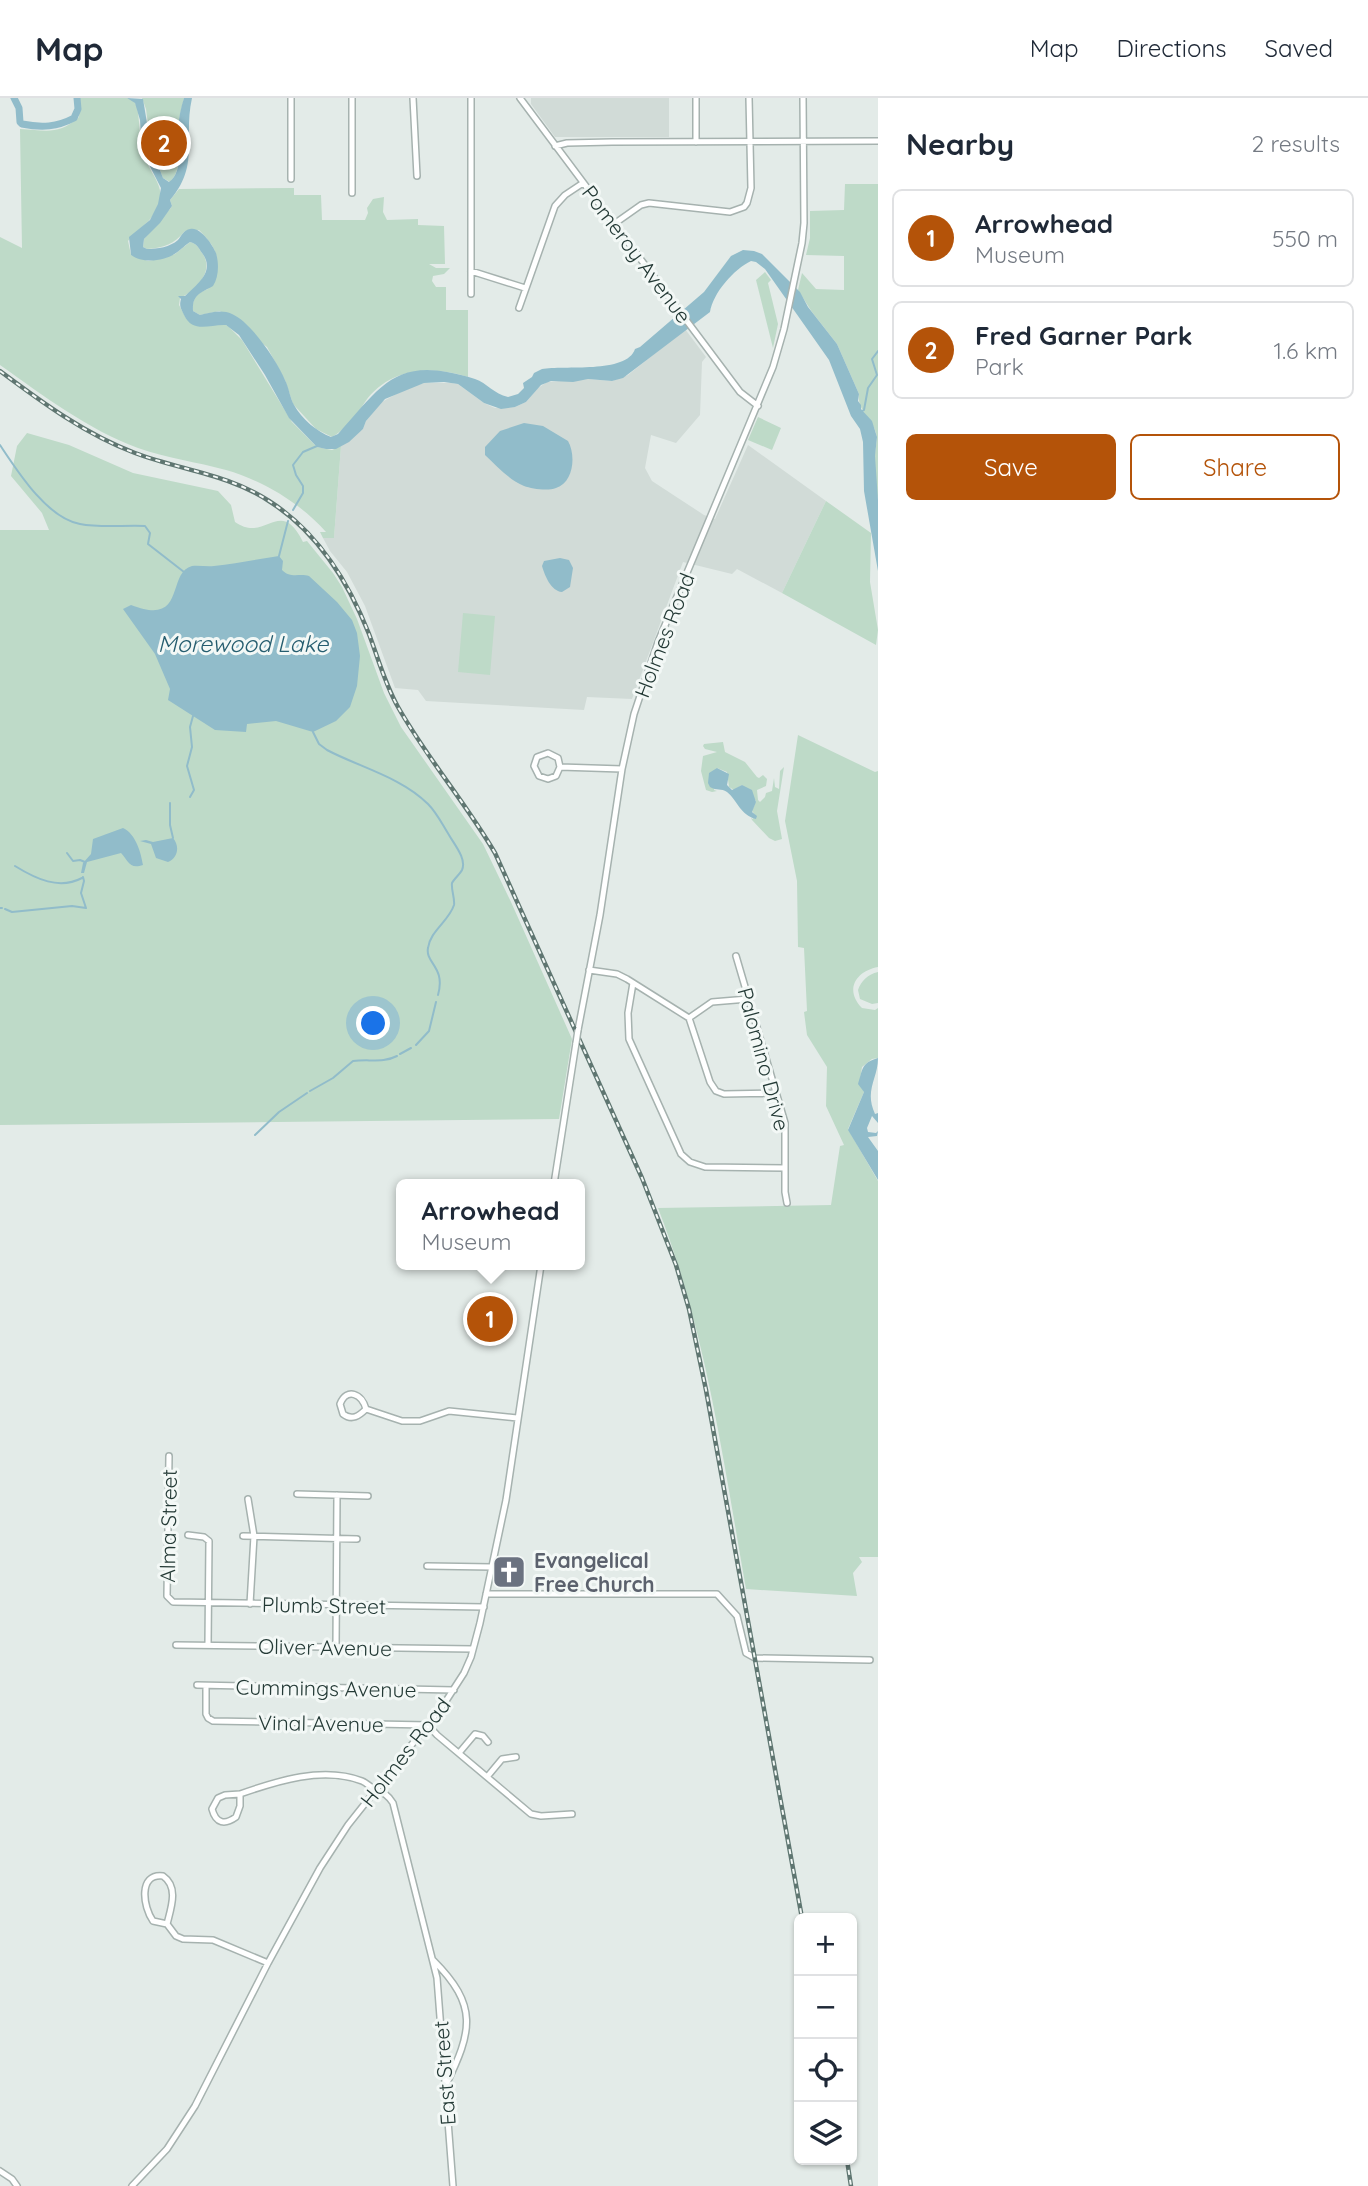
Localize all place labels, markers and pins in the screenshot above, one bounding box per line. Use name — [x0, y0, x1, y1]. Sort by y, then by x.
pin: 2 — [141, 117, 187, 169]
pin: 1 — [467, 1293, 513, 1345]
place label: Evangelical Free Church — [534, 1547, 655, 1597]
church icon: Evangelical Free Church — [490, 1553, 528, 1591]

